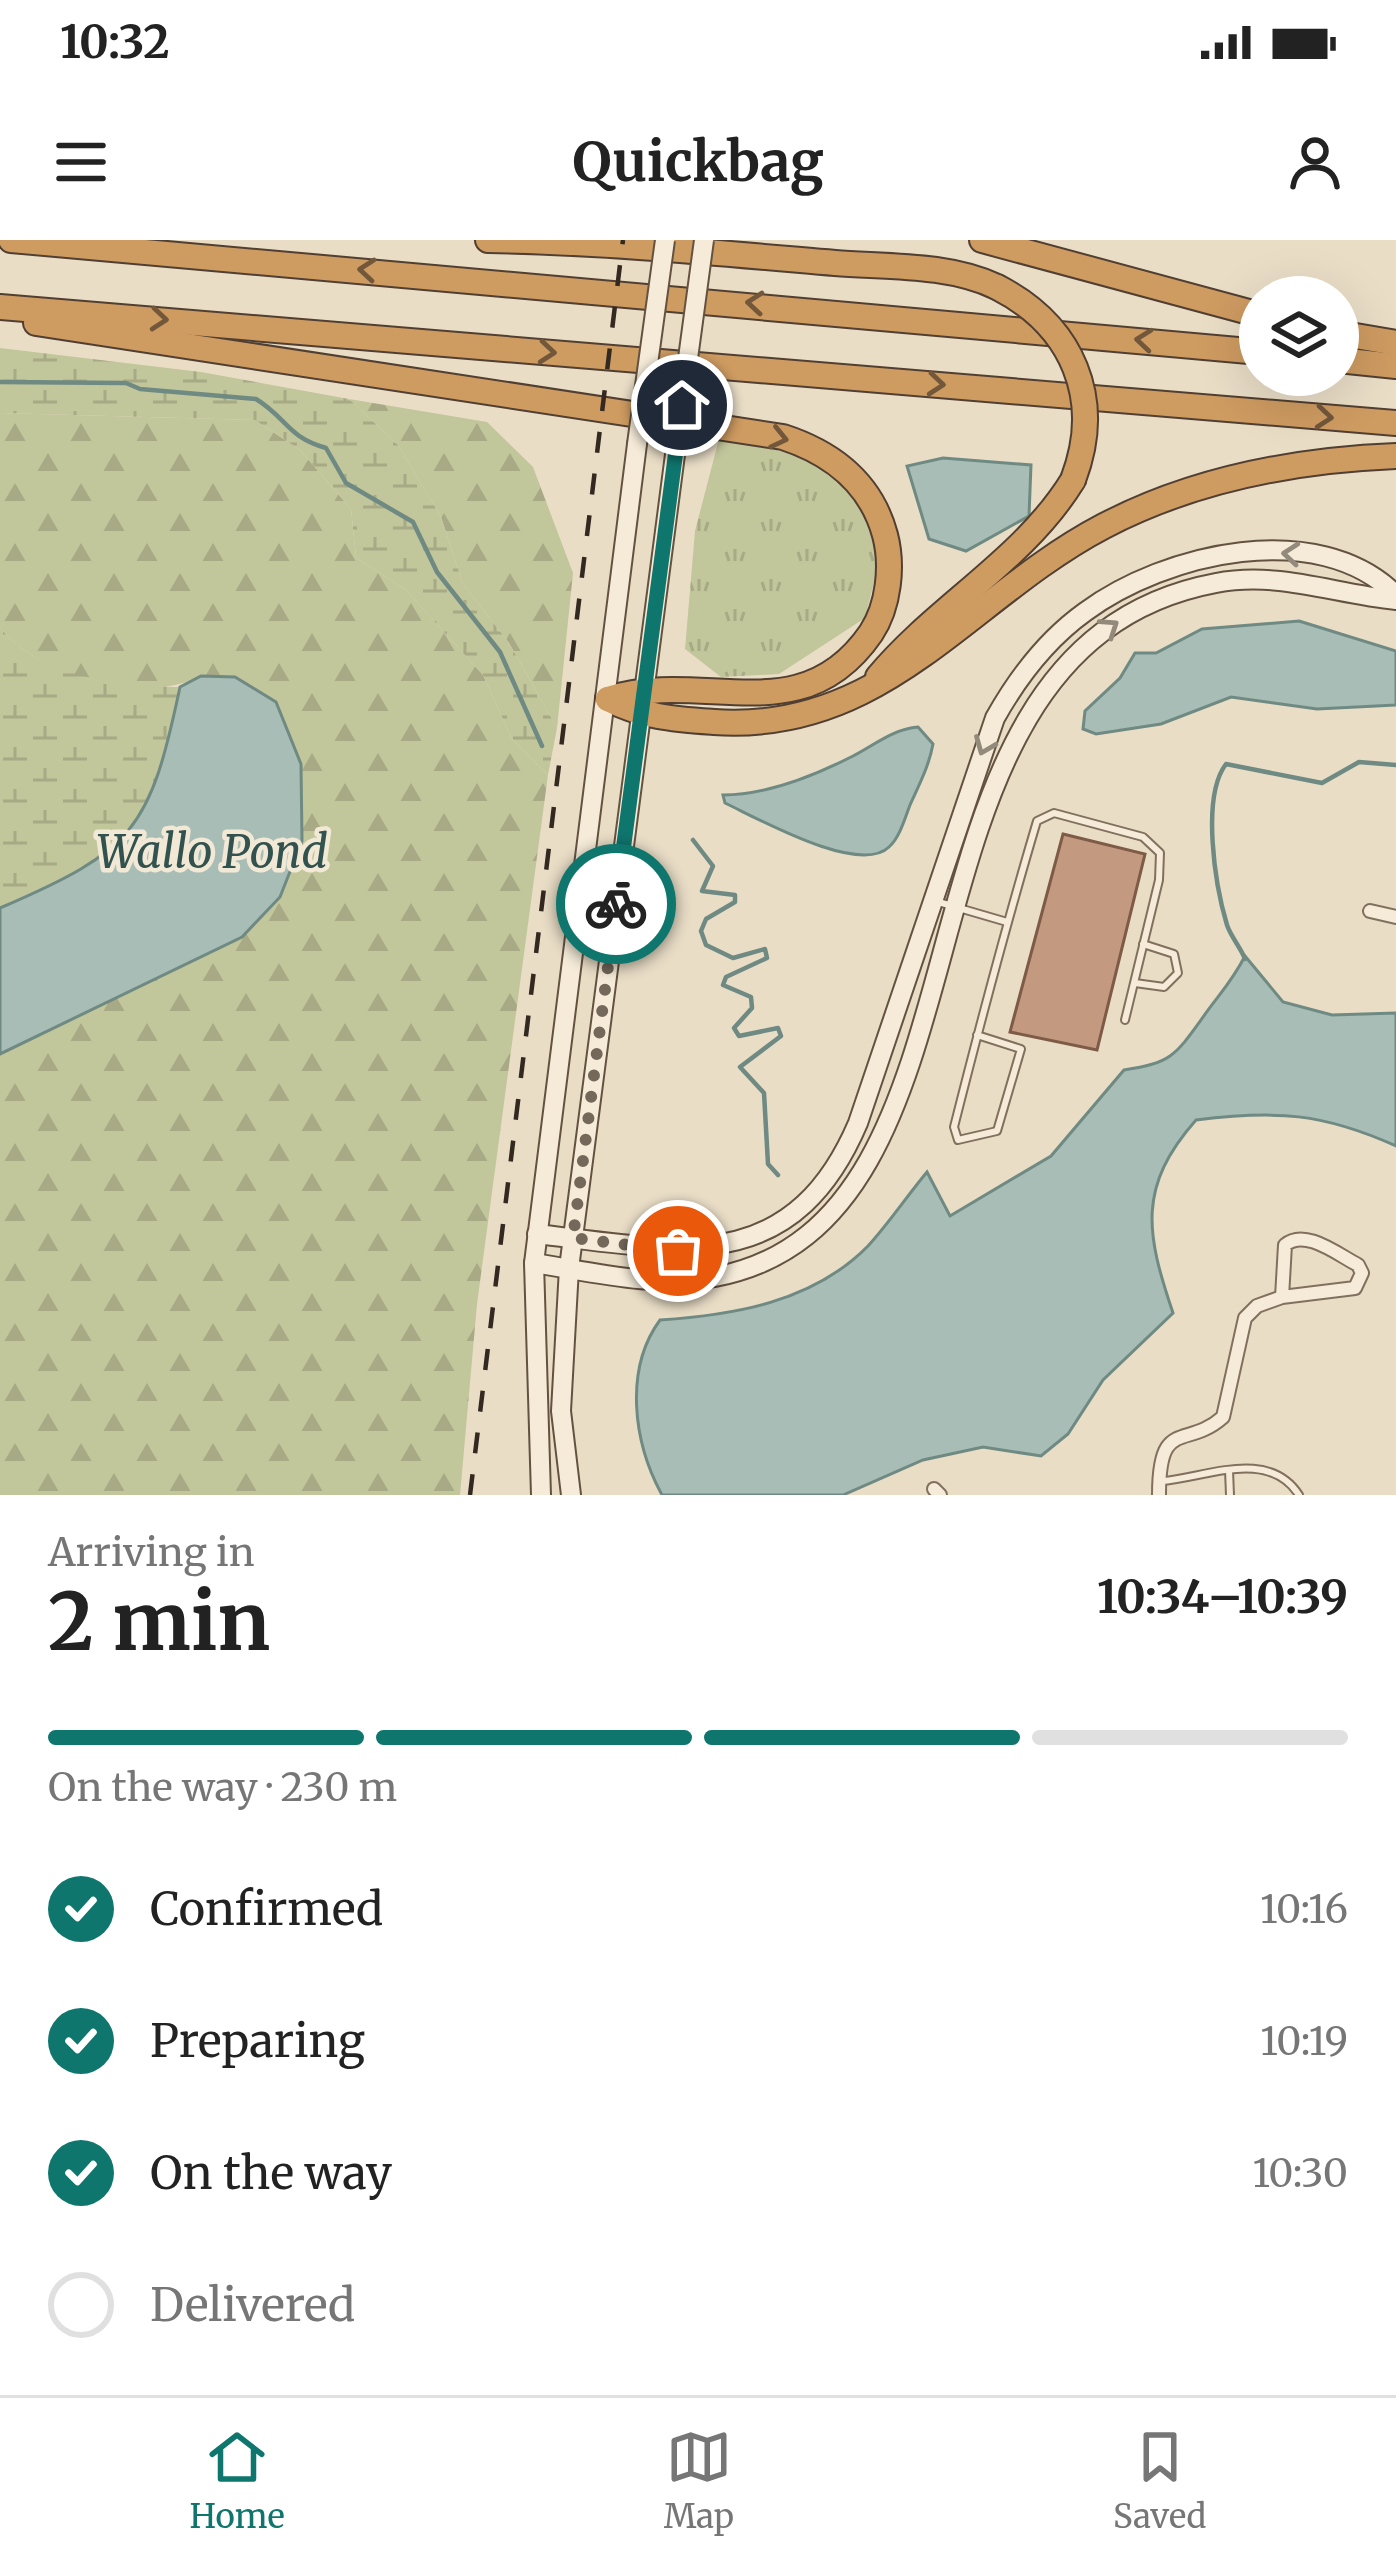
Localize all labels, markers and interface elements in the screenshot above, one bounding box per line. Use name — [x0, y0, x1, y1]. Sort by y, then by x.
text: 10:32 — [60, 14, 170, 70]
text: Quickbag — [572, 128, 824, 196]
icon: menu — [48, 129, 114, 195]
icon: person — [1282, 129, 1348, 195]
one-way arrow — [357, 257, 376, 283]
map controls — [1239, 276, 1359, 396]
button: layers — [1239, 276, 1359, 396]
one-way arrow — [745, 290, 764, 316]
one-way arrow — [149, 306, 168, 331]
one-way arrow — [1134, 328, 1153, 353]
one-way arrow — [538, 339, 557, 364]
pin — [631, 354, 733, 456]
one-way arrow — [927, 371, 946, 397]
icon: home — [649, 372, 715, 438]
one-way arrow — [1315, 404, 1334, 429]
one-way arrow — [769, 425, 789, 450]
one-way arrow — [1282, 542, 1301, 567]
one-way arrow — [1097, 620, 1119, 642]
one-way arrow — [973, 734, 998, 755]
water label: Wallo Pond — [96, 824, 328, 880]
courier — [556, 844, 676, 964]
icon: bike — [583, 871, 649, 937]
pin — [627, 1200, 729, 1302]
icon: bag — [645, 1218, 711, 1284]
text: Arriving in — [48, 1528, 255, 1577]
text: 10:34–10:39 — [1097, 1569, 1348, 1625]
text: 2 min — [48, 1573, 270, 1671]
text: On the way · 230 m — [48, 1763, 397, 1812]
icon: check — [48, 1876, 114, 1942]
text: Confirmed — [150, 1881, 383, 1937]
text: 10:16 — [1260, 1885, 1348, 1934]
icon: check — [48, 2008, 114, 2074]
text: Preparing — [150, 2013, 365, 2069]
text: 10:19 — [1260, 2017, 1348, 2066]
icon: check — [48, 2140, 114, 2206]
text: On the way — [150, 2145, 392, 2201]
text: 10:30 — [1252, 2149, 1348, 2198]
text: Delivered — [150, 2277, 355, 2333]
tab: Home — [190, 2424, 285, 2537]
tab: Map — [664, 2424, 734, 2537]
tab: Saved — [1113, 2424, 1207, 2537]

